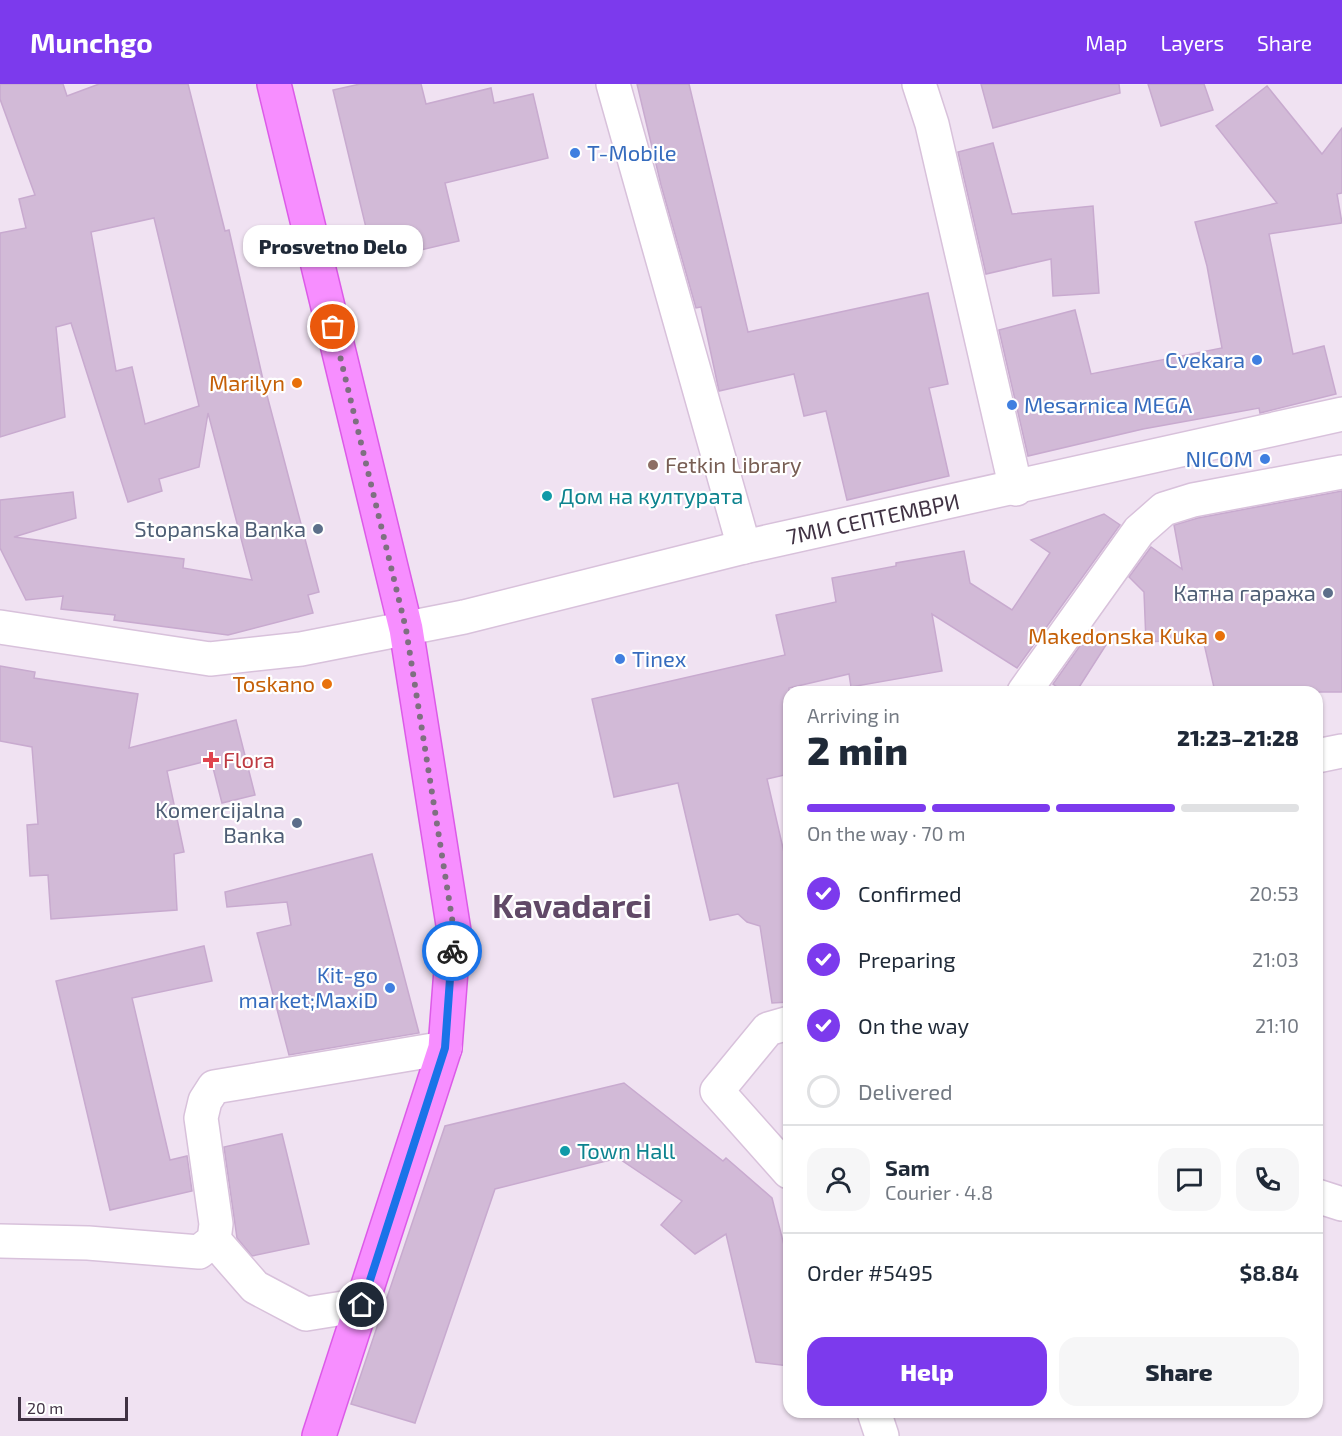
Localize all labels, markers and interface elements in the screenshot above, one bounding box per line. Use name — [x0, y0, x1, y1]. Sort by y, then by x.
text: Munchgo — [30, 25, 153, 59]
text: Map — [1085, 30, 1127, 55]
text: Layers — [1160, 30, 1224, 55]
text: Share — [1257, 30, 1312, 55]
place label: T-Mobile — [587, 139, 677, 165]
marker: T-Mobile — [568, 146, 582, 160]
callout: Prosvetno Delo — [243, 225, 423, 267]
text: Prosvetno Delo — [259, 234, 407, 258]
pin — [307, 301, 358, 352]
icon: bag — [316, 310, 349, 343]
place label: Cvekara — [1165, 346, 1245, 372]
marker: Cvekara — [1250, 353, 1264, 367]
place label: Marilyn — [209, 369, 285, 395]
marker: Marilyn — [290, 376, 304, 390]
place label: Mesarnica MEGA — [1024, 391, 1192, 417]
marker: Mesarnica MEGA — [1005, 398, 1019, 412]
place label: NICOM — [1185, 445, 1253, 471]
place label: Fetkin Library — [665, 451, 802, 477]
marker: NICOM — [1258, 452, 1272, 466]
marker: Fetkin Library — [646, 458, 660, 472]
place label: Дом на културата — [559, 482, 744, 509]
street label: 7МИ СЕПТЕМВРИ — [784, 487, 962, 549]
marker: Дом на културата — [540, 489, 554, 503]
place label: Stopanska Banka — [134, 515, 306, 541]
marker: Stopanska Banka — [311, 522, 325, 536]
place label: Катна гаража — [1173, 579, 1316, 605]
marker: Катна гаража — [1321, 586, 1335, 600]
place label: Makedonska Kuka — [1028, 622, 1208, 648]
marker: Makedonska Kuka — [1213, 629, 1227, 643]
place label: Tinex — [632, 645, 687, 671]
marker: Tinex — [613, 652, 627, 666]
place label: Toskano — [232, 670, 315, 696]
marker: Toskano — [320, 677, 334, 691]
text: Arriving in — [807, 703, 900, 727]
text: 21:23–21:28 — [1177, 724, 1299, 750]
text: 2 min — [807, 726, 908, 773]
place label: Flora — [223, 746, 275, 772]
marker: Flora — [204, 753, 218, 767]
place label: Komercijalna Banka — [155, 796, 285, 847]
marker: Komercijalna Banka — [290, 816, 304, 830]
text: On the way · 70 m — [807, 821, 966, 845]
icon: check — [807, 877, 840, 910]
text: Confirmed — [858, 880, 962, 906]
text: 20:53 — [1249, 881, 1299, 905]
district label: Kavadarci — [492, 884, 652, 925]
courier — [422, 921, 482, 981]
icon: bike — [436, 935, 469, 968]
icon: check — [807, 943, 840, 976]
text: Preparing — [858, 946, 956, 972]
text: 21:03 — [1252, 947, 1299, 971]
place label: Kit-go market;MaxiD — [238, 961, 378, 1012]
marker: Kit-go market;MaxiD — [383, 981, 397, 995]
icon: check — [807, 1009, 840, 1042]
text: On the way — [858, 1012, 969, 1038]
text: 21:10 — [1255, 1013, 1299, 1037]
text: Delivered — [858, 1078, 953, 1104]
place label: Town Hall — [577, 1137, 676, 1163]
marker: Town Hall — [558, 1144, 572, 1158]
button: person — [807, 1148, 870, 1211]
button: chat — [1158, 1148, 1221, 1211]
button: phone — [1236, 1148, 1299, 1211]
text: Sam — [885, 1154, 930, 1180]
text: Courier · 4.8 — [885, 1180, 993, 1204]
text: Order #5495 — [807, 1259, 933, 1285]
text: $8.84 — [1239, 1259, 1299, 1285]
pin — [336, 1279, 387, 1330]
icon: home — [345, 1288, 378, 1321]
button: Help — [807, 1337, 1047, 1406]
button: Share — [1059, 1337, 1299, 1406]
scale bar — [18, 1394, 128, 1422]
text: 20 m — [27, 1398, 63, 1417]

